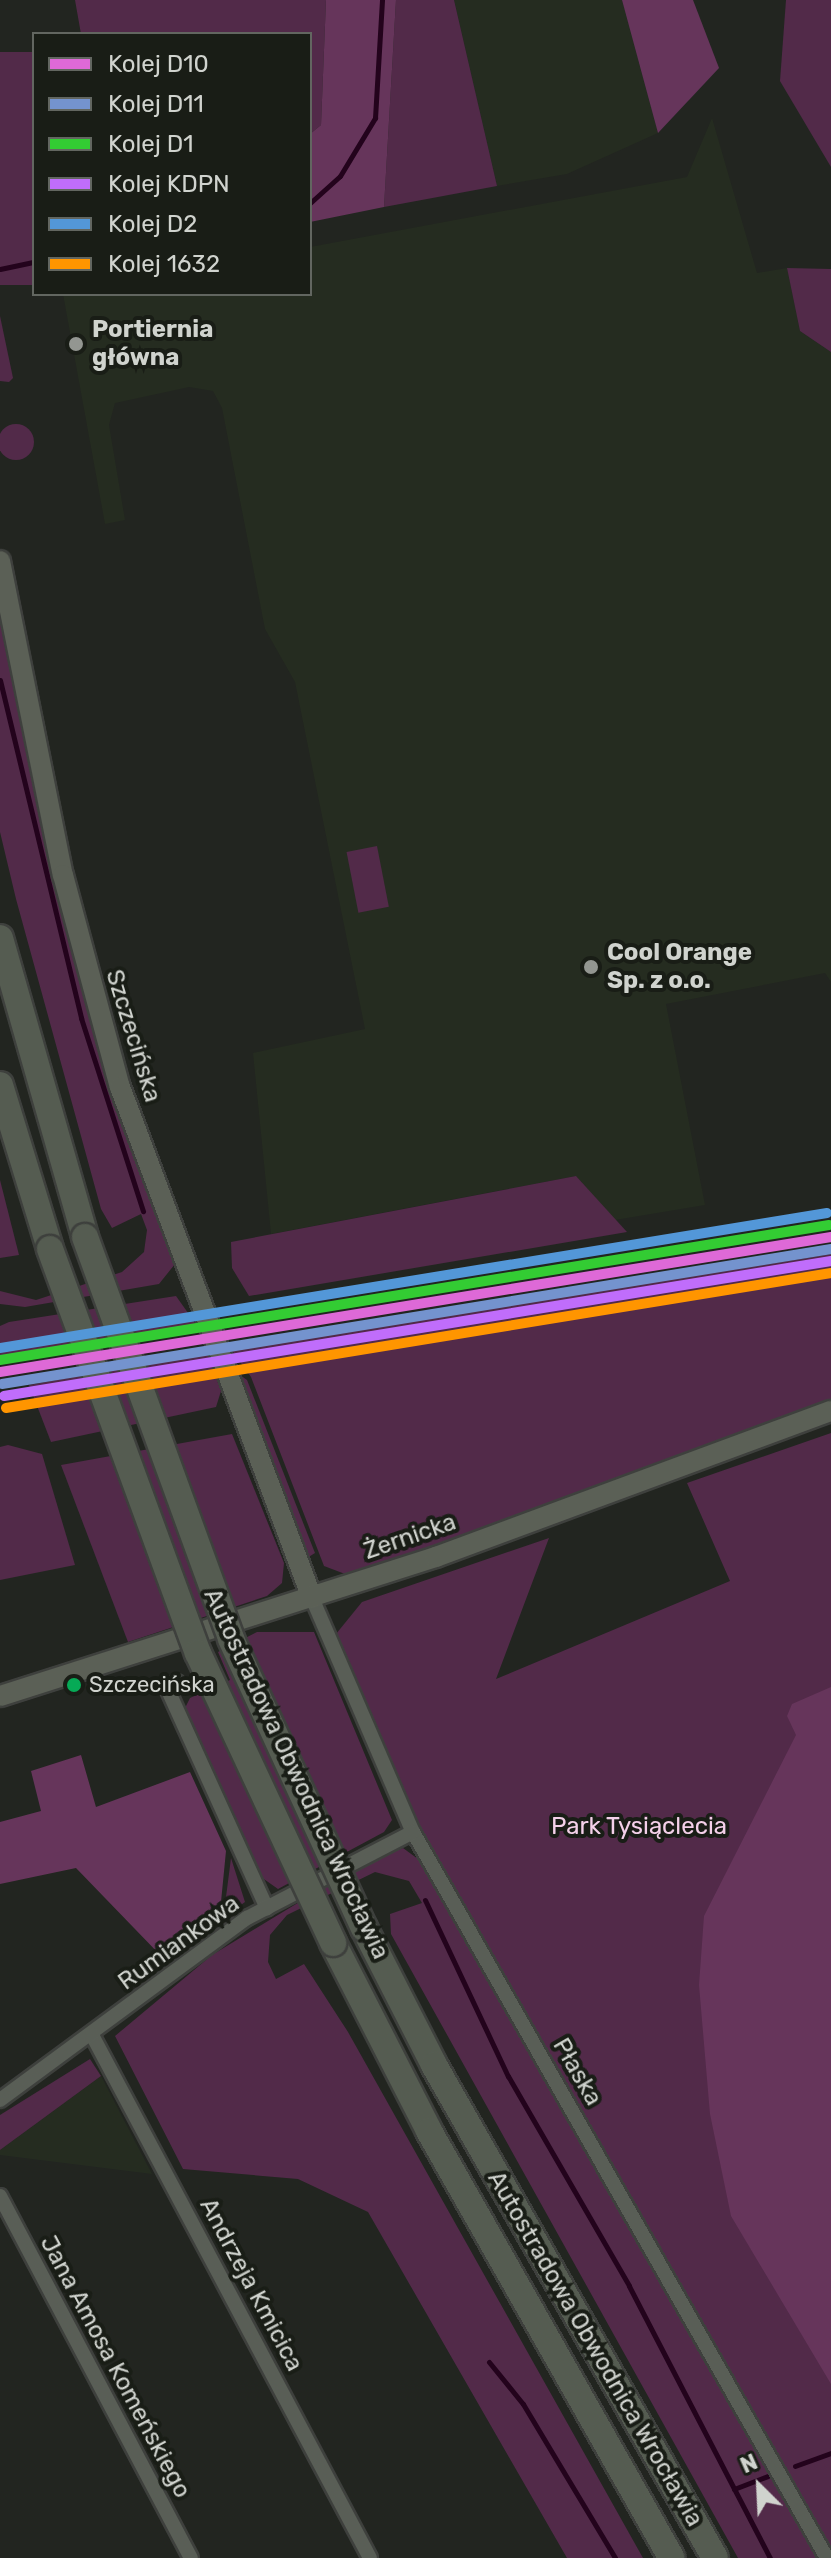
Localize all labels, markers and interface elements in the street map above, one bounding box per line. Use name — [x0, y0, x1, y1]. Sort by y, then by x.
legend — [32, 32, 312, 296]
text: Kolej D10 — [108, 50, 209, 78]
text: Kolej D11 — [108, 90, 204, 118]
text: Kolej D1 — [108, 130, 194, 158]
text: Kolej KDPN — [108, 170, 230, 198]
text: Kolej D2 — [108, 210, 197, 238]
text: Kolej 1632 — [108, 250, 220, 278]
place label: Portiernia główna — [92, 316, 213, 372]
marker: Portiernia główna — [67, 335, 85, 353]
place label: Cool Orange Sp. z o.o. — [607, 939, 752, 995]
marker: Cool Orange Sp. z o.o. — [582, 958, 600, 976]
street label: Szczecińska — [99, 966, 167, 1106]
street label: Żernicka — [360, 1508, 460, 1566]
street label: Autostradowa Obwodnica Wrocławia — [197, 1584, 395, 1964]
place label: Szczecińska — [89, 1672, 215, 1698]
marker: Szczecińska — [66, 1677, 82, 1693]
park label: Park Tysiąclecia — [551, 1813, 727, 1841]
street label: Rumiankowa — [113, 1889, 245, 1997]
street label: Płaska — [546, 2033, 608, 2111]
street label: Autostradowa Obwodnica Wrocławia — [481, 2166, 709, 2532]
street label: Andrzeja Kmicica — [193, 2194, 309, 2376]
street label: Jana Amosa Komeńskiego — [33, 2231, 197, 2503]
north arrow — [719, 2446, 799, 2526]
text: N — [736, 2448, 762, 2479]

